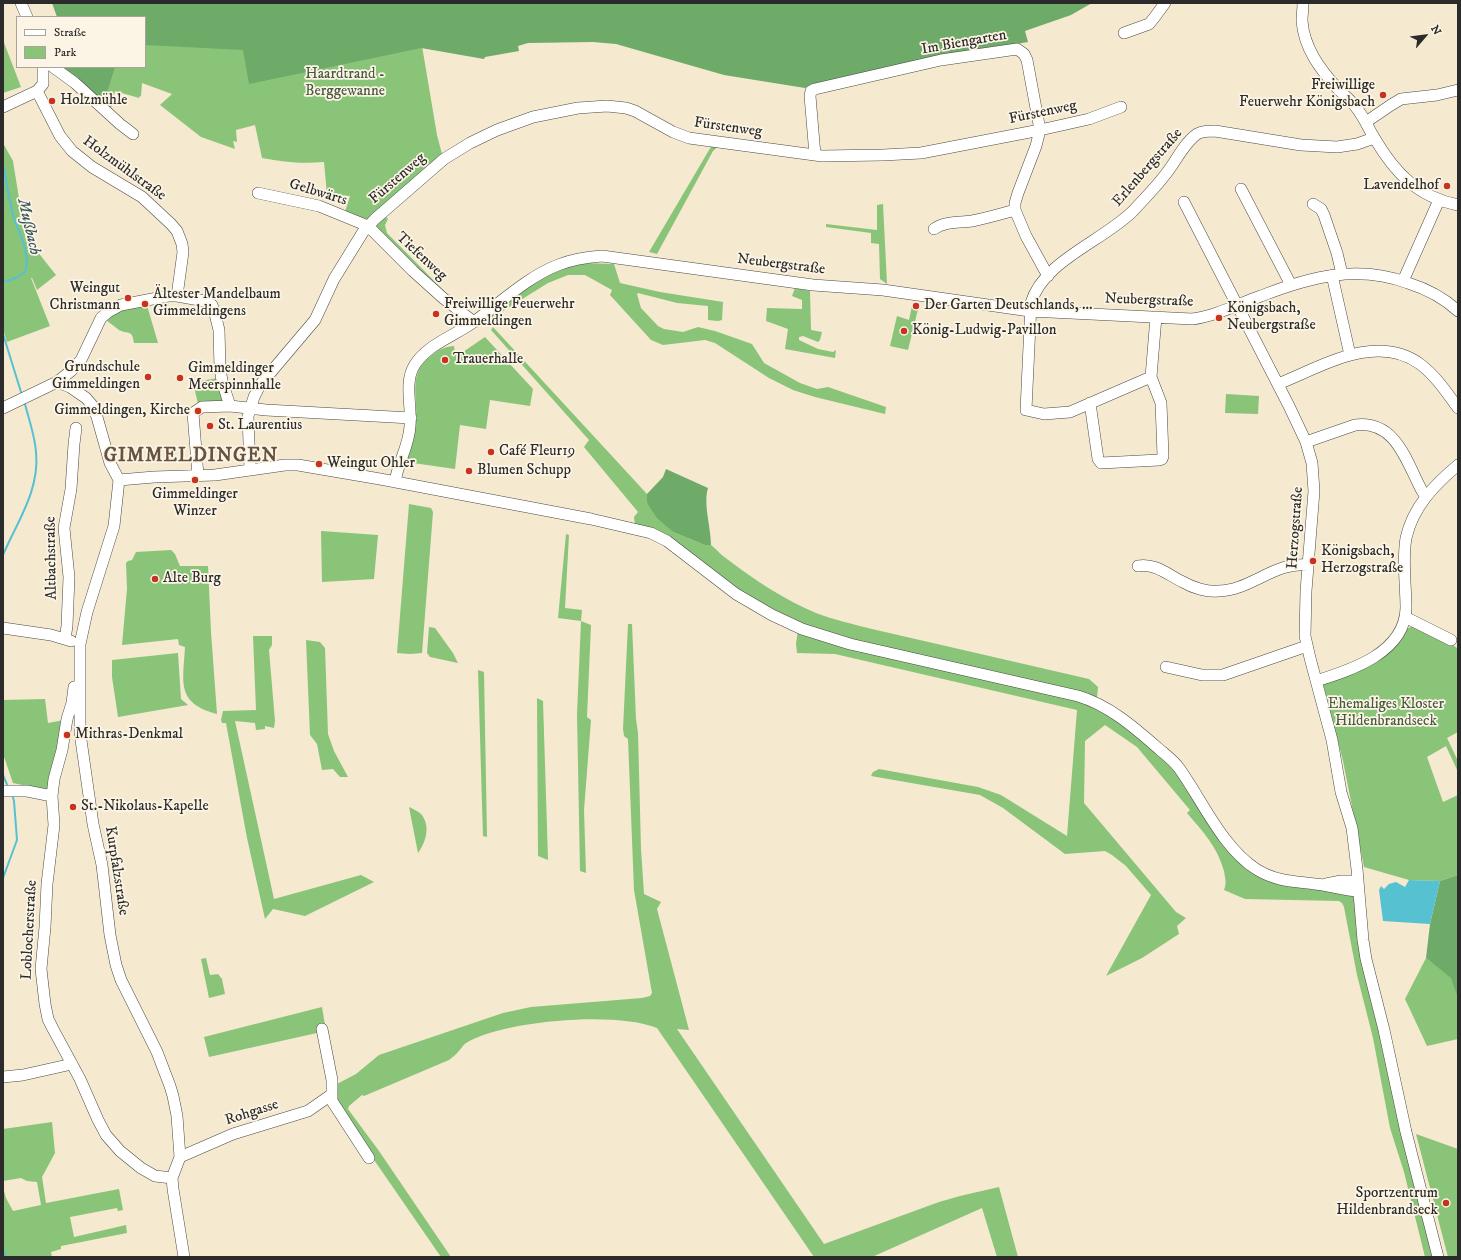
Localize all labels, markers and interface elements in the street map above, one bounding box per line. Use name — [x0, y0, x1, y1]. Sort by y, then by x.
legend — [16, 16, 146, 68]
north arrow — [1405, 16, 1445, 56]
text: N — [1427, 23, 1444, 38]
text: Straße — [54, 25, 86, 40]
street label: Im Biengarten — [920, 27, 1008, 59]
text: Park — [54, 45, 76, 60]
park label: Haardtrand - Berggewanne — [305, 66, 385, 101]
place label: Freiwillige Feuerwehr Königsbach — [1239, 77, 1375, 112]
marker: Freiwillige Feuerwehr Königsbach — [1378, 90, 1388, 100]
place label: Holzmühle — [60, 92, 128, 110]
marker: Holzmühle — [47, 96, 57, 106]
street label: Fürstenweg — [1008, 97, 1078, 129]
street label: Fürstenweg — [693, 114, 763, 142]
street label: Erlenbergstraße — [1109, 125, 1187, 211]
street label: Holzmühlstraße — [79, 133, 169, 205]
street label: Fürstenweg — [366, 150, 430, 208]
street label: Gelbwärts — [287, 176, 349, 210]
place label: Lavendelhof — [1363, 177, 1439, 195]
marker: Lavendelhof — [1442, 181, 1452, 191]
water label: Mußbach — [12, 197, 44, 257]
street label: Tiefenweg — [392, 229, 450, 285]
street label: Neubergstraße — [736, 251, 826, 279]
place label: Weingut Christmann — [50, 280, 120, 315]
place label: Ältester Mandelbaum Gimmeldingens — [153, 286, 281, 321]
street label: Neubergstraße — [1104, 290, 1194, 312]
marker: Weingut Christmann — [123, 293, 133, 303]
place label: Freiwillige Feuerwehr Gimmeldingen — [444, 296, 575, 331]
place label: Der Garten Deutschlands, ... — [924, 297, 1093, 315]
marker: Ältester Mandelbaum Gimmeldingens — [140, 299, 150, 309]
place label: Königsbach, Neubergstraße — [1227, 300, 1316, 335]
marker: Der Garten Deutschlands, ... — [911, 301, 921, 311]
marker: Freiwillige Feuerwehr Gimmeldingen — [431, 309, 441, 319]
marker: Königsbach, Neubergstraße — [1214, 313, 1224, 323]
place label: König-Ludwig-Pavillon — [912, 322, 1057, 340]
marker: König-Ludwig-Pavillon — [899, 326, 909, 336]
place label: Trauerhalle — [453, 351, 523, 369]
marker: Trauerhalle — [440, 355, 450, 365]
place label: Grundschule Gimmeldingen — [52, 359, 140, 394]
place label: Gimmeldinger Meerspinnhalle — [188, 360, 281, 395]
marker: Grundschule Gimmeldingen — [143, 372, 153, 382]
marker: Gimmeldinger Meerspinnhalle — [175, 373, 185, 383]
place label: Gimmeldingen, Kirche — [54, 402, 190, 420]
marker: Gimmeldingen, Kirche — [193, 406, 203, 416]
place label: St. Laurentius — [218, 417, 302, 435]
marker: St. Laurentius — [205, 421, 215, 431]
place label: Café Fleur19 — [499, 443, 575, 461]
district label: GIMMELDINGEN — [104, 446, 278, 468]
marker: Café Fleur19 — [486, 447, 496, 457]
place label: Weingut Ohler — [327, 455, 415, 473]
marker: Weingut Ohler — [314, 459, 324, 469]
place label: Blumen Schupp — [477, 462, 571, 480]
marker: Blumen Schupp — [464, 466, 474, 476]
marker: Gimmeldinger Winzer — [190, 475, 200, 485]
place label: Gimmeldinger Winzer — [152, 486, 238, 521]
street label: Herzogstraße — [1284, 486, 1308, 570]
street label: Altbachstraße — [42, 516, 62, 600]
place label: Königsbach, Herzogstraße — [1321, 543, 1403, 578]
marker: Königsbach, Herzogstraße — [1308, 556, 1318, 566]
place label: Alte Burg — [163, 570, 221, 588]
marker: Alte Burg — [150, 574, 160, 584]
park label: Ehemaliges Kloster Hildenbrandseck — [1328, 696, 1444, 731]
place label: Mithras-Denkmal — [75, 726, 183, 744]
marker: Mithras-Denkmal — [62, 730, 72, 740]
place label: St.-Nikolaus-Kapelle — [81, 798, 209, 816]
marker: St.-Nikolaus-Kapelle — [68, 802, 78, 812]
street label: Kurpfalzstraße — [100, 825, 132, 917]
street label: Loblocherstraße — [18, 880, 42, 980]
street label: Rohgasse — [223, 1096, 281, 1130]
place label: Sportzentrum Hildenbrandseck — [1336, 1185, 1438, 1220]
marker: Sportzentrum Hildenbrandseck — [1441, 1198, 1451, 1208]

